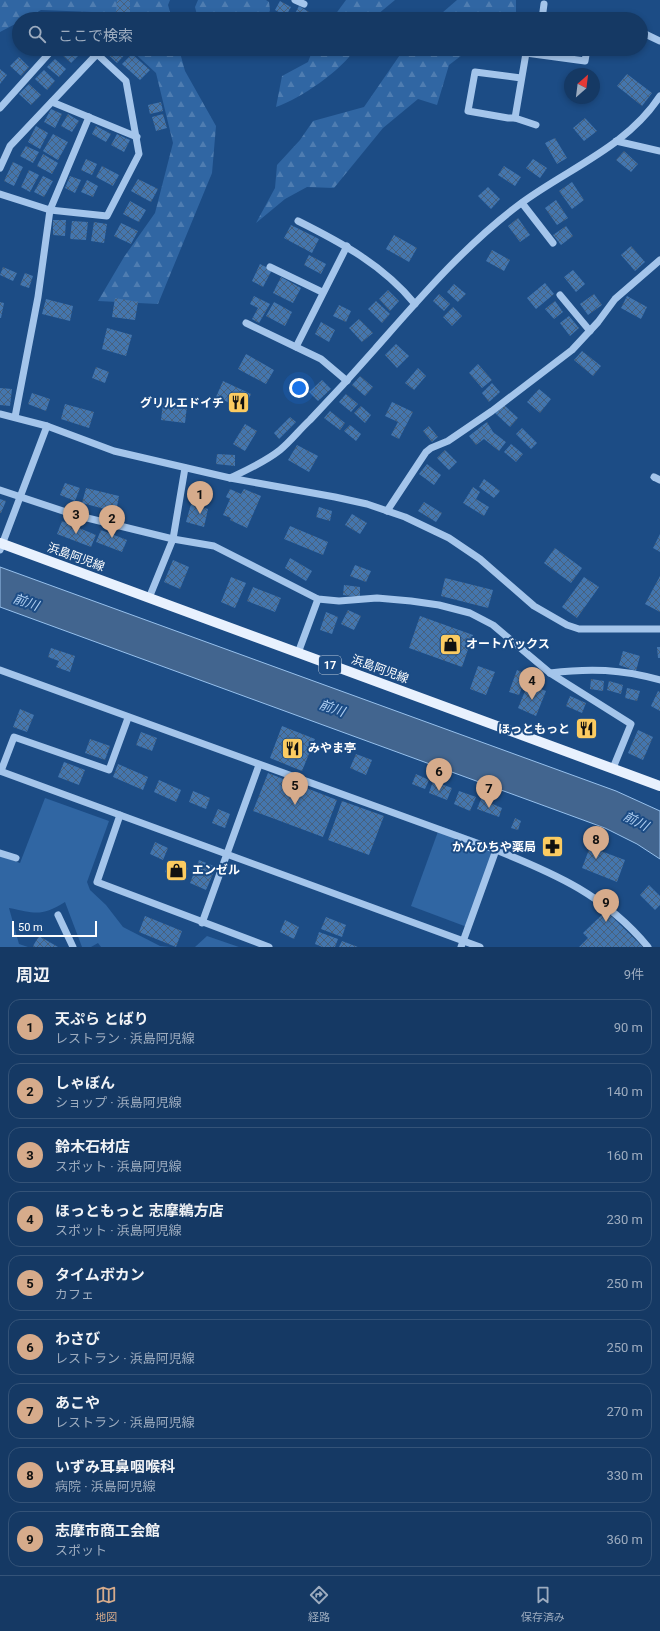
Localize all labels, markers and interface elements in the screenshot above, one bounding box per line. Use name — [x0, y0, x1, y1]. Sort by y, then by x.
search box — [12, 12, 648, 56]
icon: search — [26, 23, 48, 45]
text: ここで検索 — [58, 27, 133, 45]
north arrow — [564, 68, 600, 104]
your location — [289, 378, 309, 398]
restaurant icon: グリルエドイチ — [226, 390, 252, 416]
place label: グリルエドイチ — [140, 396, 224, 410]
pin: 1 — [187, 481, 213, 514]
pin: 3 — [63, 501, 89, 534]
pin: 2 — [99, 505, 125, 538]
street label: 浜島阿児線 — [45, 540, 107, 574]
water label: 前川 — [11, 591, 43, 614]
shop icon: オートバックス — [437, 631, 463, 657]
place label: オートバックス — [466, 637, 550, 651]
street label: 浜島阿児線 — [349, 652, 411, 686]
road number: 17 — [319, 656, 341, 674]
pin: 4 — [519, 667, 545, 700]
water label: 前川 — [317, 697, 349, 720]
restaurant icon: ほっともっと — [573, 716, 599, 742]
place label: ほっともっと — [498, 722, 570, 736]
restaurant icon: みやま亭 — [279, 735, 305, 761]
place label: みやま亭 — [308, 741, 356, 755]
pin: 6 — [426, 758, 452, 791]
pin: 5 — [282, 772, 308, 805]
pin: 7 — [476, 775, 502, 808]
water label: 前川 — [621, 808, 653, 834]
pin: 8 — [583, 826, 609, 859]
pharmacy icon: かんひちや薬局 — [539, 834, 565, 860]
place label: かんひちや薬局 — [452, 840, 536, 854]
shop icon: エンゼル — [163, 857, 189, 883]
place label: エンゼル — [192, 863, 240, 877]
pin: 9 — [593, 889, 619, 922]
scale bar — [12, 919, 97, 938]
text: 50 m — [18, 921, 43, 934]
text: 周辺 — [16, 965, 50, 985]
text: 9件 — [624, 967, 644, 982]
text: 天ぷら とばり — [55, 1010, 149, 1028]
text: 1 — [26, 1020, 34, 1035]
text: 90 m — [614, 1020, 643, 1035]
text: レストラン · 浜島阿児線 — [55, 1031, 195, 1046]
text: しゃぼん — [55, 1074, 115, 1092]
text: 2 — [26, 1084, 34, 1099]
text: 140 m — [606, 1084, 643, 1099]
text: ショップ · 浜島阿児線 — [55, 1095, 182, 1110]
text: 鈴木石材店 — [55, 1138, 130, 1156]
text: 3 — [26, 1148, 34, 1163]
text: 160 m — [606, 1148, 643, 1163]
text: スポット · 浜島阿児線 — [55, 1159, 182, 1174]
text: ほっともっと 志摩鵜方店 — [55, 1202, 224, 1220]
text: 4 — [26, 1212, 34, 1227]
text: 230 m — [606, 1212, 643, 1227]
text: スポット · 浜島阿児線 — [55, 1223, 182, 1238]
text: タイムボカン — [55, 1266, 145, 1284]
text: 5 — [26, 1276, 34, 1291]
text: 250 m — [606, 1276, 643, 1291]
text: カフェ — [55, 1287, 94, 1302]
text: わさび — [55, 1330, 100, 1348]
text: 6 — [26, 1340, 34, 1355]
text: 250 m — [606, 1340, 643, 1355]
text: レストラン · 浜島阿児線 — [55, 1351, 195, 1366]
text: あこや — [55, 1394, 100, 1412]
text: 7 — [26, 1404, 34, 1419]
text: 270 m — [606, 1404, 643, 1419]
text: レストラン · 浜島阿児線 — [55, 1415, 195, 1430]
text: いずみ耳鼻咽喉科 — [55, 1458, 175, 1476]
text: 8 — [26, 1468, 34, 1483]
text: 330 m — [606, 1468, 643, 1483]
text: 病院 · 浜島阿児線 — [55, 1479, 156, 1494]
text: 志摩市商工会館 — [55, 1522, 160, 1540]
text: 9 — [26, 1532, 34, 1547]
text: 360 m — [606, 1532, 643, 1547]
text: スポット — [55, 1543, 107, 1558]
tab: 地図 — [95, 1584, 117, 1624]
tab: 経路 — [308, 1584, 330, 1624]
tab: 保存済み — [521, 1584, 565, 1624]

